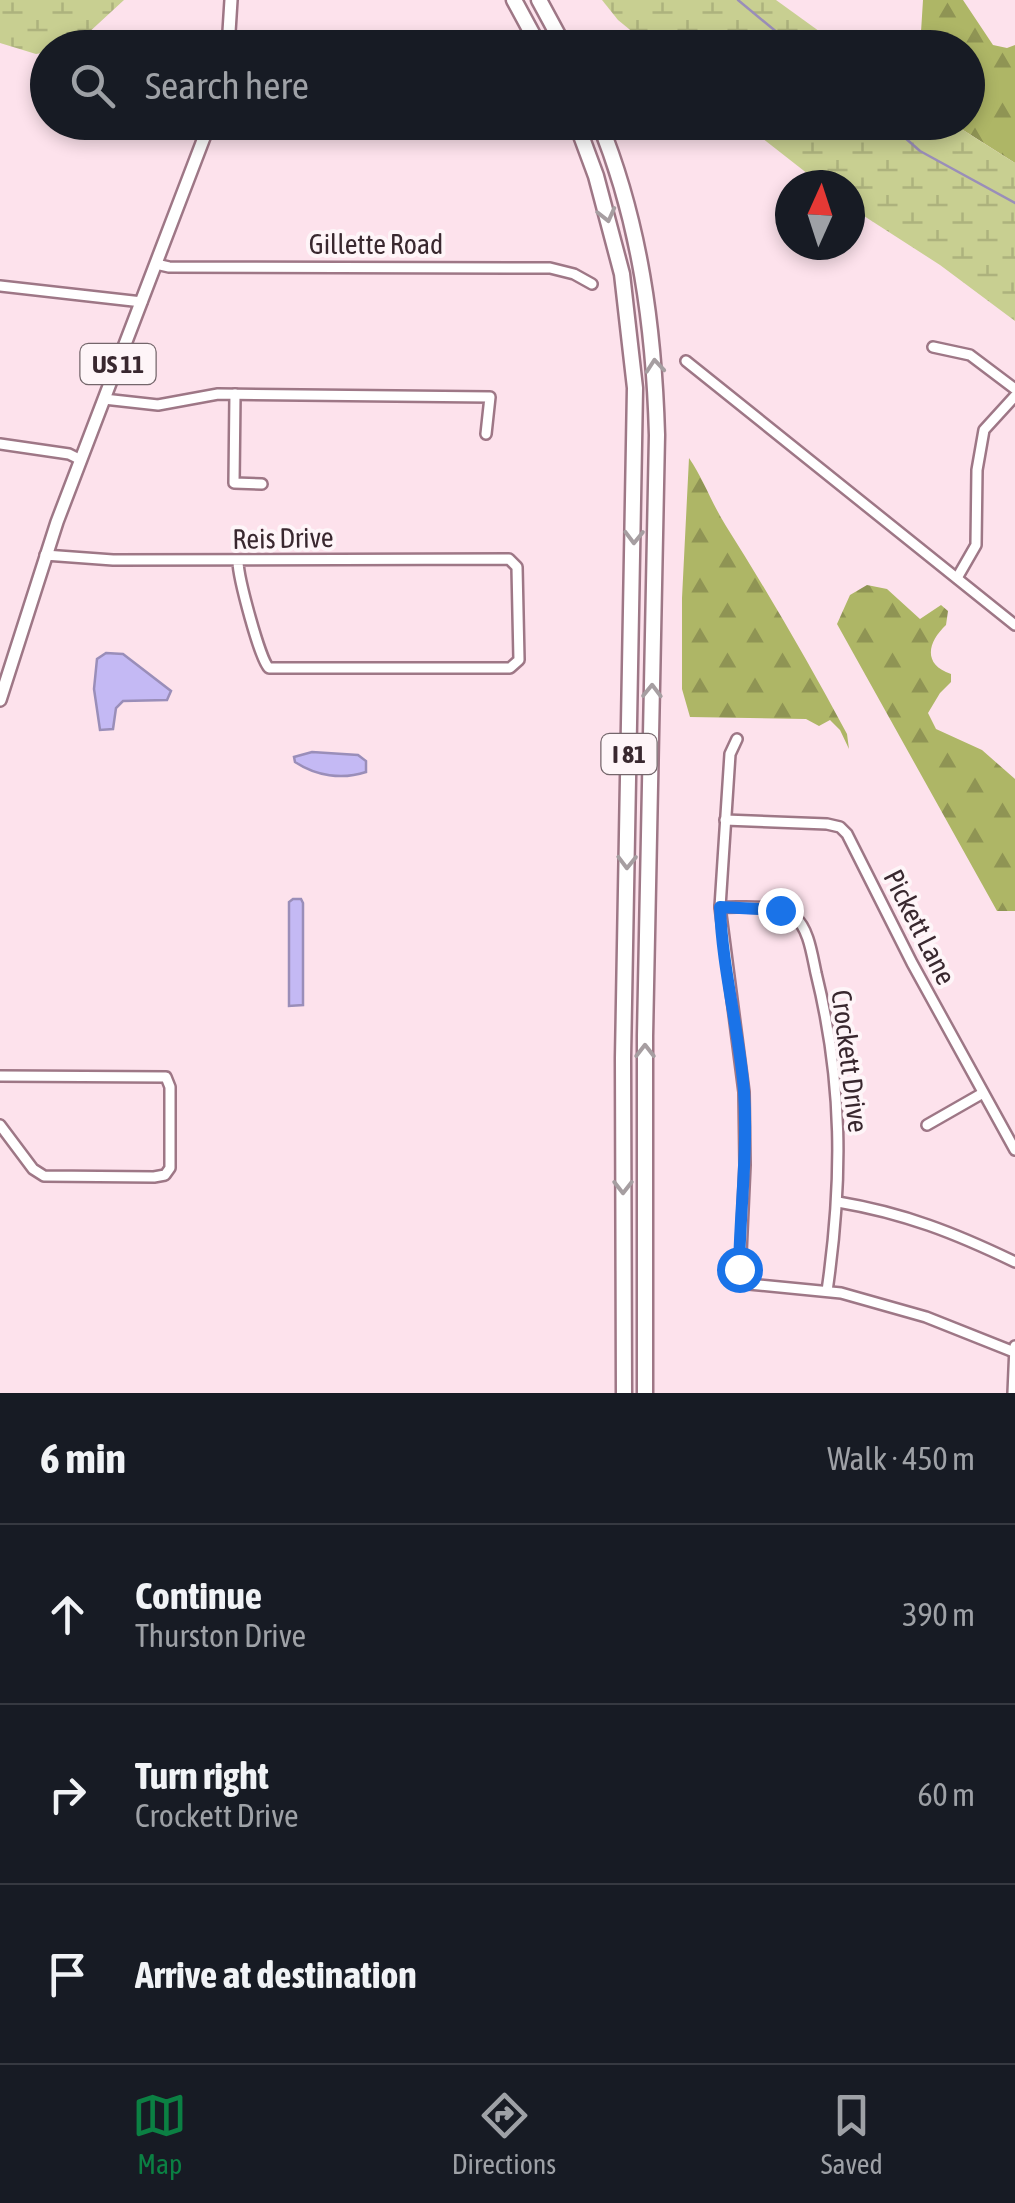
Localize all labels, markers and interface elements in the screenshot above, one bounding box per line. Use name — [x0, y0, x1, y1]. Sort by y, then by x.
search box — [30, 30, 985, 140]
icon: search — [65, 58, 120, 113]
text: Search here — [145, 64, 309, 107]
north arrow — [775, 170, 865, 260]
one-way arrow — [595, 206, 616, 223]
street label: Gillette Road — [309, 228, 443, 260]
road number: US 11 — [80, 344, 156, 384]
one-way arrow — [644, 357, 666, 373]
street label: Reis Drive — [232, 521, 334, 555]
one-way arrow — [623, 530, 644, 546]
one-way arrow — [641, 682, 662, 698]
road number: I 81 — [602, 734, 656, 774]
one-way arrow — [616, 854, 638, 870]
street label: Pickett Lane — [877, 864, 963, 990]
route end — [758, 888, 804, 934]
street label: Crockett Drive — [825, 988, 875, 1134]
one-way arrow — [634, 1042, 656, 1058]
one-way arrow — [612, 1180, 634, 1195]
route start — [717, 1247, 763, 1293]
text: 6 min — [40, 1434, 126, 1482]
text: Walk · 450 m — [827, 1440, 975, 1477]
text: Continue — [135, 1574, 262, 1617]
icon: ahead — [40, 1587, 95, 1642]
text: 390 m — [902, 1596, 975, 1633]
text: Thurston Drive — [135, 1617, 306, 1654]
text: Turn right — [135, 1754, 269, 1797]
icon: right — [40, 1767, 95, 1822]
text: 60 m — [917, 1776, 975, 1813]
text: Crockett Drive — [135, 1797, 299, 1834]
icon: arrive — [40, 1947, 95, 2002]
text: Arrive at destination — [135, 1953, 417, 1996]
tab: Map — [132, 2088, 187, 2180]
tab: Directions — [452, 2088, 556, 2180]
tab: Saved — [821, 2088, 883, 2180]

